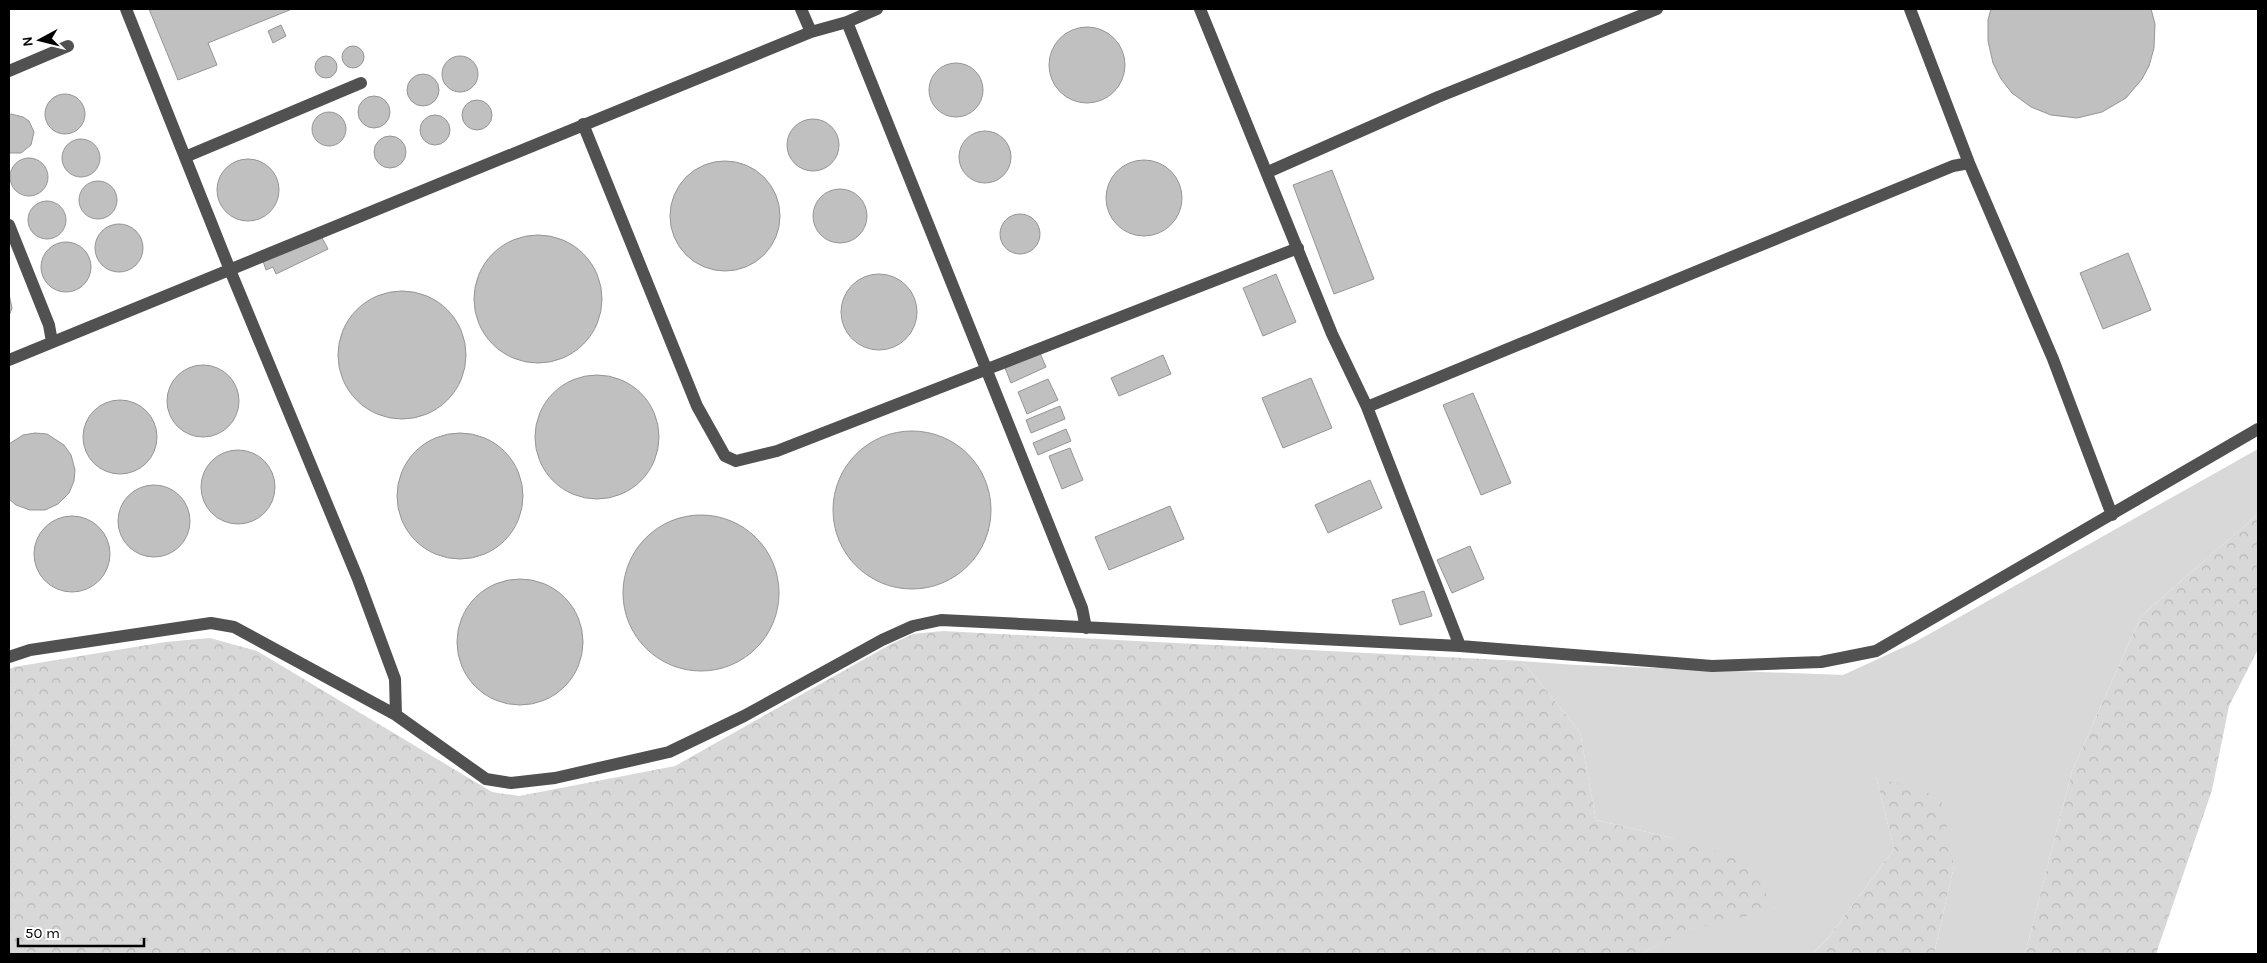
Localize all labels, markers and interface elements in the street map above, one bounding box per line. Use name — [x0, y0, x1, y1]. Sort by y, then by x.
north arrow — [15, 15, 65, 65]
text: N — [19, 36, 37, 48]
scale bar — [18, 916, 144, 948]
text: 50 m — [25, 924, 60, 942]

